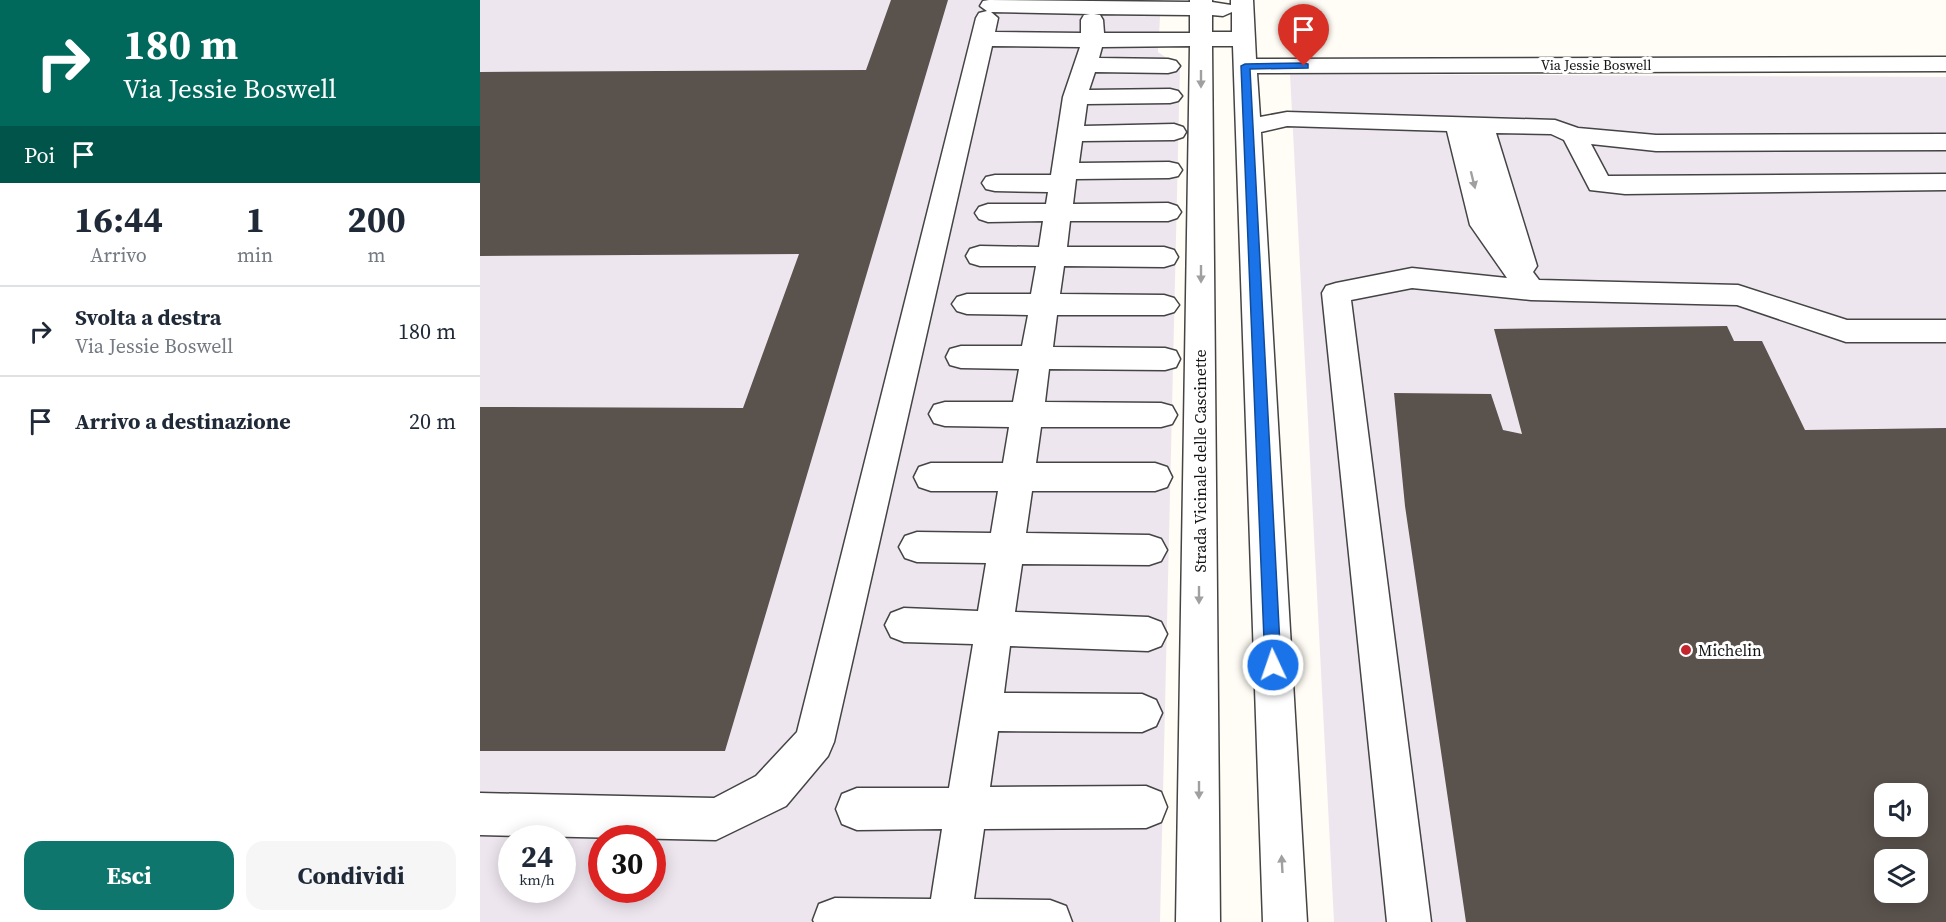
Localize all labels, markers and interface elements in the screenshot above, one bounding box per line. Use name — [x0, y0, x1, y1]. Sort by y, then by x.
pin — [1278, 4, 1329, 66]
icon: arrive — [1287, 13, 1320, 46]
text: 180 m — [123, 15, 238, 73]
icon: right — [24, 24, 102, 102]
street label: Via Jessie Boswell — [1541, 55, 1651, 75]
text: Via Jessie Boswell — [123, 70, 337, 107]
one-way arrow — [1196, 70, 1206, 89]
icon: arrive — [67, 138, 100, 171]
text: Poi — [24, 140, 55, 170]
one-way arrow — [1468, 171, 1478, 189]
text: 16:44 — [74, 195, 163, 244]
text: 1 — [245, 195, 265, 244]
text: 200 — [347, 195, 406, 244]
text: Arrivo — [90, 241, 147, 269]
text: min — [237, 241, 273, 269]
text: m — [368, 241, 386, 269]
one-way arrow — [1196, 265, 1206, 284]
text: Svolta a destra — [75, 302, 221, 332]
icon: right — [24, 315, 57, 348]
text: 180 m — [398, 316, 456, 346]
text: Via Jessie Boswell — [75, 332, 233, 360]
street label: Strada Vicinale delle Cascinette — [1189, 349, 1211, 573]
icon: arrive — [24, 405, 57, 438]
text: Arrivo a destinazione — [75, 406, 291, 436]
text: 20 m — [409, 406, 456, 436]
one-way arrow — [1194, 586, 1204, 605]
position arrow — [1241, 633, 1305, 697]
place label: Michelin — [1698, 639, 1762, 661]
marker: Michelin — [1679, 643, 1693, 657]
one-way arrow — [1194, 781, 1204, 800]
map controls — [1874, 783, 1928, 903]
button: sound — [1874, 783, 1928, 837]
speed limit sign: 30 — [588, 825, 666, 903]
text: 24 — [521, 836, 553, 877]
button: Esci — [24, 841, 234, 910]
button: Condividi — [246, 841, 456, 910]
button: layers — [1874, 849, 1928, 903]
one-way arrow — [1277, 854, 1286, 873]
text: km/h — [519, 869, 555, 890]

